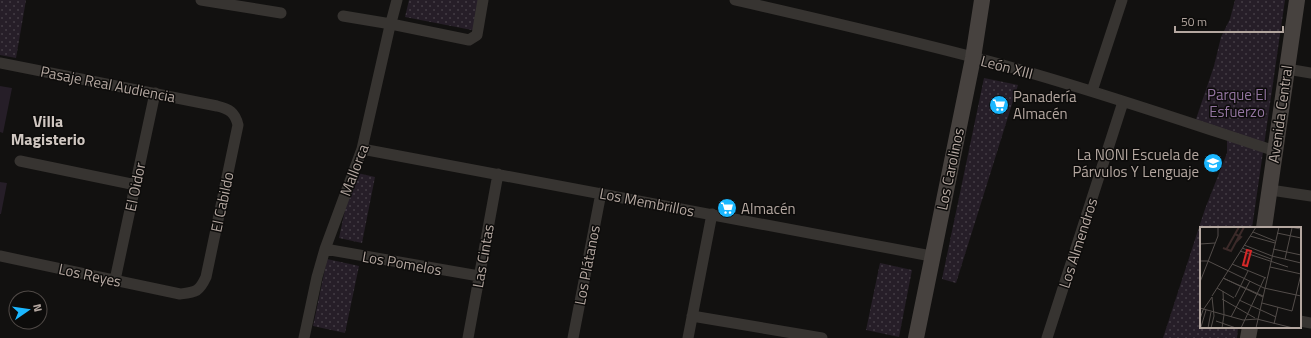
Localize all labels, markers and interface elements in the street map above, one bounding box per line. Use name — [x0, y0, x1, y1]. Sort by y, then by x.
scale bar — [1175, 8, 1283, 34]
text: 50 m — [1181, 12, 1207, 31]
street label: León XIII — [978, 49, 1036, 85]
street label: Pasaje Real Audiencia — [39, 60, 178, 108]
street label: Avenida Central — [1262, 64, 1298, 164]
park label: Parque El Esfuerzo — [1207, 83, 1267, 123]
place label: Panadería Almacén — [1013, 85, 1077, 125]
supermarket icon: Panadería Almacén — [988, 94, 1010, 116]
district label: Villa Magisterio — [11, 109, 85, 151]
street label: Los Carolinos — [930, 126, 970, 212]
street label: Mallorca — [334, 140, 375, 199]
place label: La NONI Escuela de Párvulos Y Lenguaje — [1072, 143, 1199, 183]
school or university icon: La NONI Escuela de Párvulos Y Lenguaje — [1202, 152, 1224, 174]
street label: El Oidor — [119, 160, 151, 214]
street label: El Cabildo — [204, 170, 240, 234]
street label: Los Membrillos — [598, 182, 696, 222]
street label: Los Almendros — [1053, 195, 1103, 291]
supermarket icon: Almacén — [716, 197, 738, 219]
place label: Almacén — [741, 197, 796, 220]
street label: Las Cintas — [466, 222, 500, 290]
street label: Los Plátanos — [568, 223, 606, 307]
inset map — [1200, 227, 1301, 328]
street label: Los Pomelos — [360, 245, 444, 281]
street label: Los Reyes — [57, 257, 123, 293]
north arrow — [8, 290, 48, 330]
text: N — [29, 302, 46, 313]

